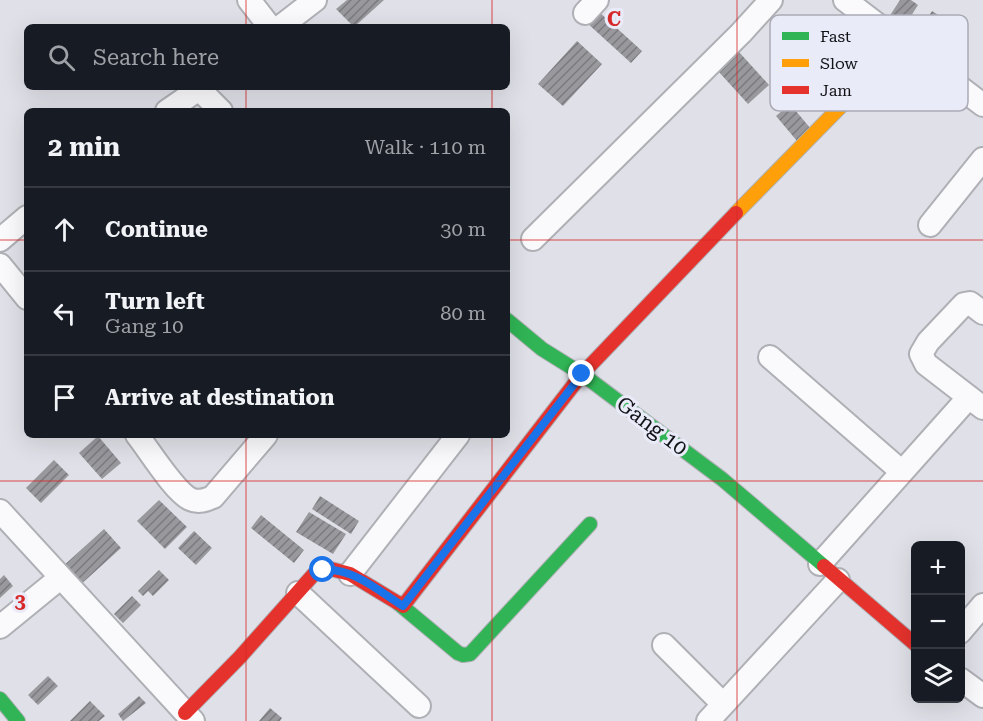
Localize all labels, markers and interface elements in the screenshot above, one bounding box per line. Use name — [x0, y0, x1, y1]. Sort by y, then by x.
text: C — [607, 7, 621, 31]
legend — [770, 15, 968, 111]
search box — [24, 24, 510, 90]
text: Fast — [820, 27, 851, 46]
icon: search — [45, 41, 78, 74]
text: Search here — [93, 45, 219, 70]
text: Slow — [820, 54, 858, 73]
text: Jam — [820, 81, 852, 100]
text: 2 min — [48, 132, 120, 162]
text: Walk · 110 m — [365, 135, 486, 159]
icon: ahead — [48, 213, 81, 246]
text: Continue — [105, 217, 208, 242]
text: 30 m — [440, 217, 486, 241]
text: Turn left — [105, 289, 205, 314]
icon: left — [48, 297, 81, 330]
text: 80 m — [440, 301, 486, 325]
text: Gang 10 — [105, 314, 183, 338]
route end — [568, 360, 594, 386]
icon: arrive — [48, 381, 81, 414]
text: Arrive at destination — [105, 385, 334, 410]
street label: Gang 10 — [612, 392, 692, 460]
map controls — [911, 541, 965, 703]
button: + — [911, 541, 965, 595]
route start — [309, 556, 335, 582]
text: 3 — [14, 589, 26, 613]
button: − — [911, 595, 965, 649]
button: layers — [911, 649, 965, 703]

